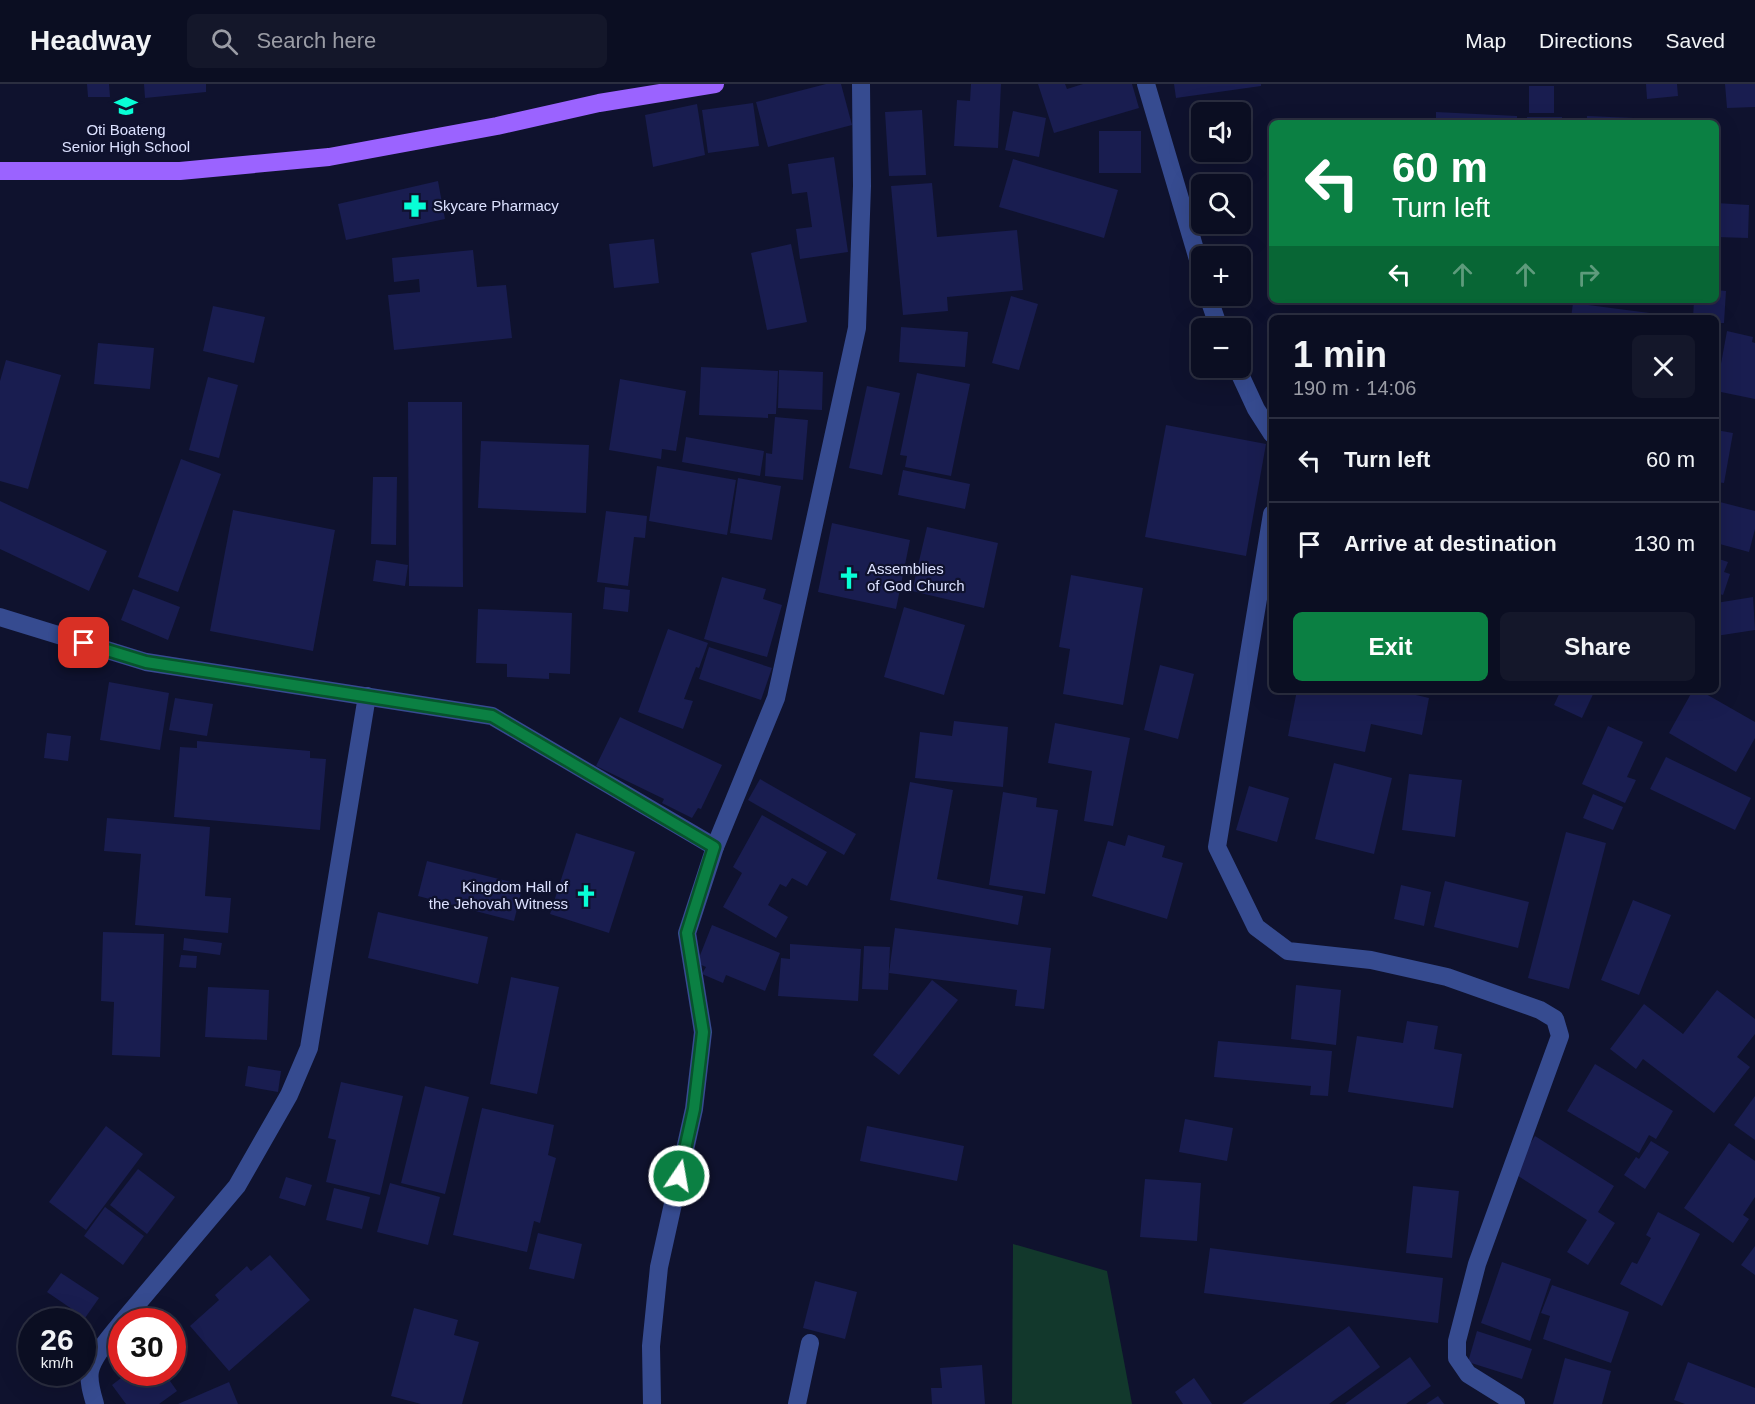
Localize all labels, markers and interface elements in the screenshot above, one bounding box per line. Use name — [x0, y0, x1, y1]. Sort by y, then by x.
search box — [187, 14, 607, 68]
text: Headway — [30, 25, 151, 56]
icon: search — [208, 25, 241, 58]
text: Search here — [256, 28, 376, 53]
text: Map — [1465, 29, 1506, 52]
text: Directions — [1539, 29, 1632, 52]
text: Saved — [1665, 29, 1725, 52]
school or university icon: Oti Boateng Senior High School — [113, 93, 139, 119]
map controls — [1191, 102, 1251, 378]
button: sound — [1191, 102, 1251, 162]
place label: Oti Boateng Senior High School — [62, 121, 190, 155]
icon: left — [1293, 144, 1371, 222]
text: 60 m — [1392, 144, 1488, 191]
button: search — [1191, 174, 1251, 234]
pharmacy icon: Skycare Pharmacy — [402, 193, 428, 219]
text: Turn left — [1392, 193, 1490, 223]
place label: Skycare Pharmacy — [433, 197, 559, 214]
button: + — [1191, 246, 1251, 306]
icon: left — [1383, 258, 1416, 291]
icon: ahead — [1446, 258, 1479, 291]
icon: ahead — [1509, 258, 1542, 291]
icon: right — [1572, 258, 1605, 291]
button: − — [1191, 318, 1251, 378]
text: 1 min — [1293, 334, 1387, 375]
button: close — [1632, 335, 1695, 398]
text: 190 m · 14:06 — [1293, 377, 1416, 399]
icon: left — [1293, 444, 1326, 477]
text: Turn left — [1344, 447, 1430, 472]
text: 60 m — [1646, 447, 1695, 472]
icon: arrive — [1293, 528, 1326, 561]
text: Arrive at destination — [1344, 531, 1557, 556]
text: 130 m — [1634, 531, 1695, 556]
place label: Assemblies of God Church — [867, 560, 965, 594]
church icon: Assemblies of God Church — [836, 565, 862, 591]
button: Exit — [1293, 612, 1488, 681]
button: Share — [1500, 612, 1695, 681]
pin — [58, 617, 109, 668]
icon: arrive — [67, 626, 100, 659]
place label: Kingdom Hall of the Jehovah Witness — [429, 878, 569, 912]
church icon: Kingdom Hall of the Jehovah Witness — [573, 883, 599, 909]
position arrow — [647, 1144, 711, 1208]
speed limit sign: 30 — [108, 1308, 186, 1386]
text: 26 — [40, 1323, 74, 1356]
text: km/h — [41, 1354, 73, 1371]

